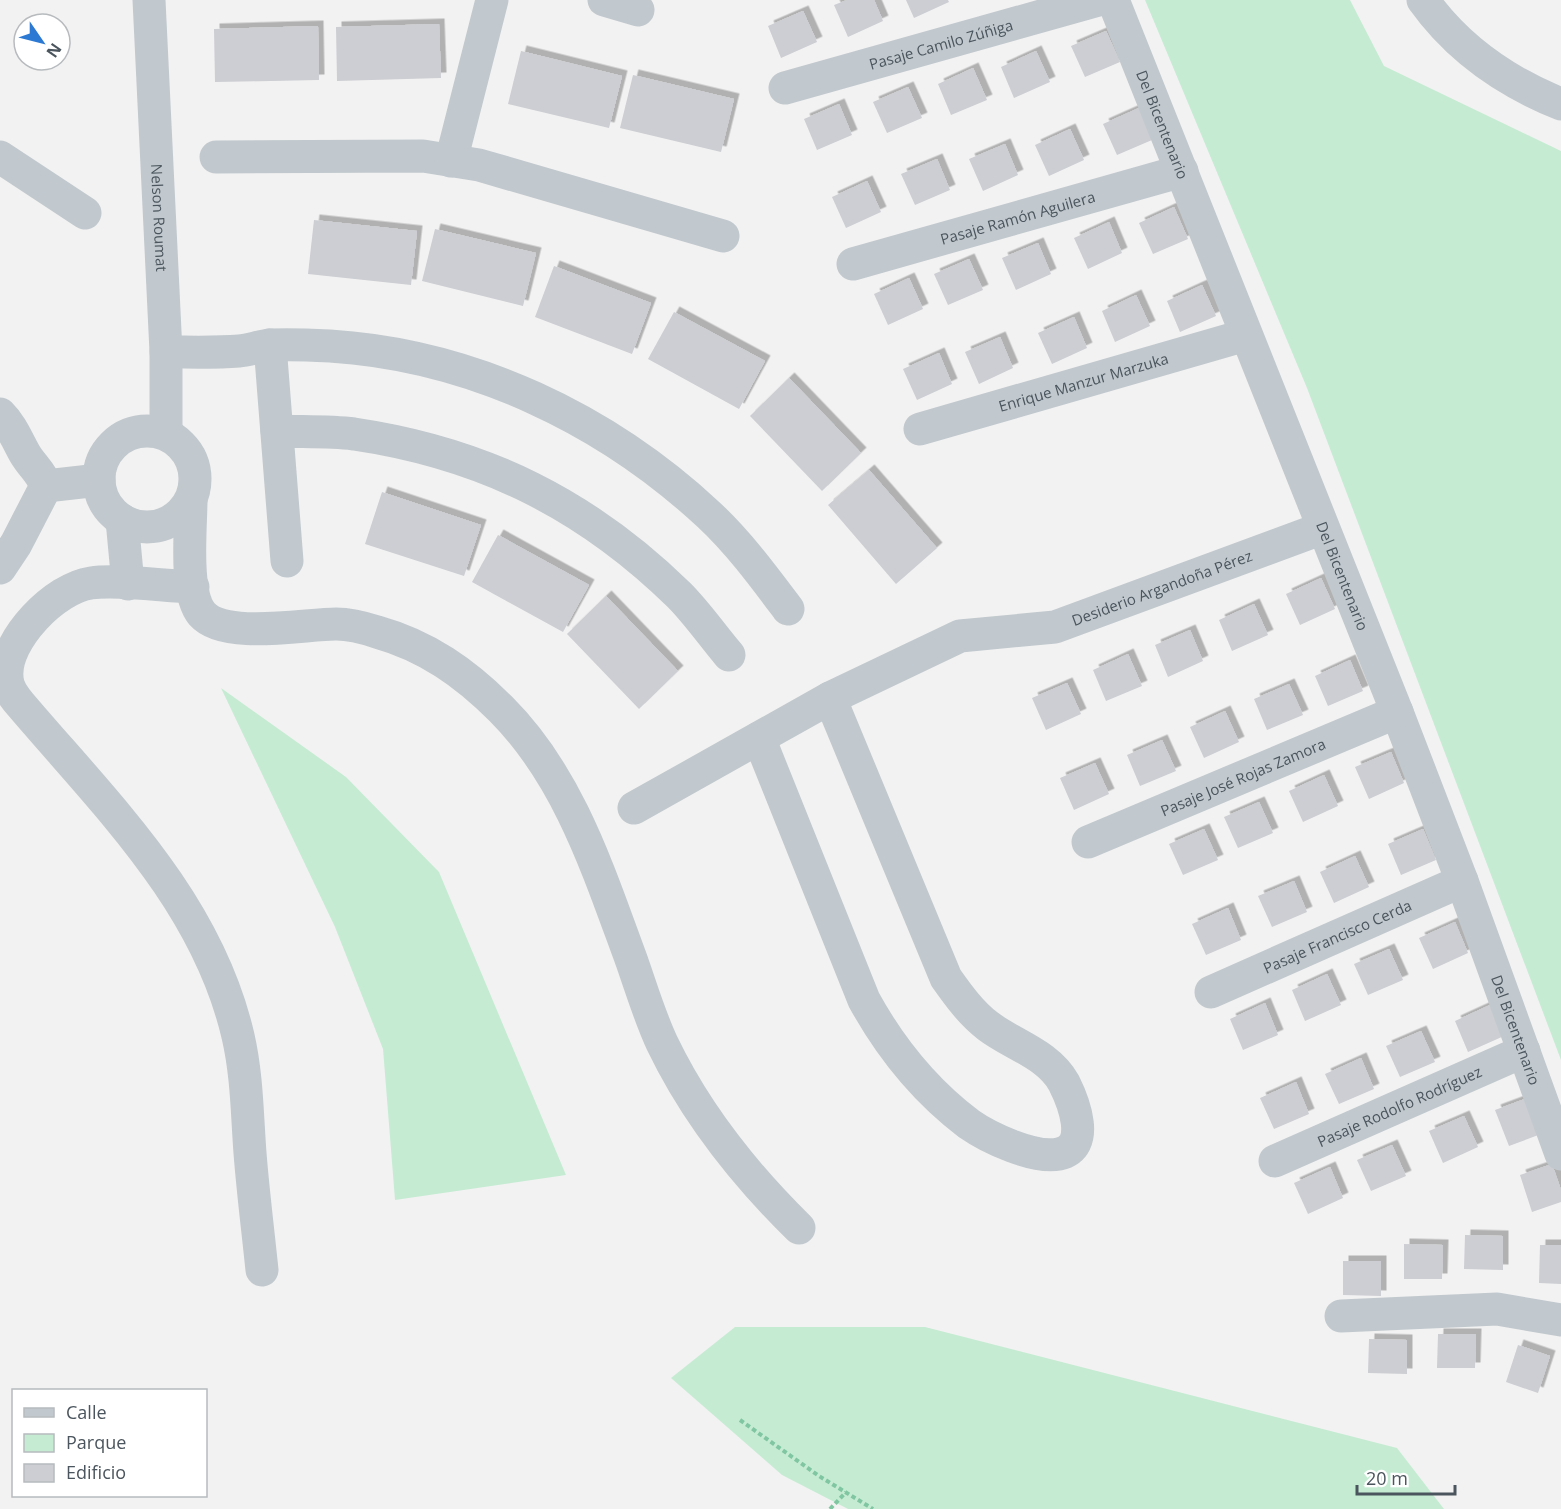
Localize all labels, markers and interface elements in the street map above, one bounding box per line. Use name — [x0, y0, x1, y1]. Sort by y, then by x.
north arrow — [12, 12, 72, 72]
street label: Pasaje Camilo Zúñiga — [867, 14, 1015, 74]
text: N — [42, 39, 67, 62]
street label: Del Bicentenario — [1132, 67, 1193, 182]
street label: Nelson Roumat — [147, 163, 172, 272]
street label: Pasaje Ramón Aguilera — [938, 186, 1097, 249]
street label: Enrique Manzur Marzuka — [996, 348, 1171, 416]
street label: Del Bicentenario — [1312, 518, 1373, 633]
street label: Desiderio Argandoña Pérez — [1069, 545, 1255, 630]
street label: Pasaje José Rojas Zamora — [1157, 733, 1329, 820]
street label: Pasaje Francisco Cerda — [1260, 895, 1415, 978]
street label: Del Bicentenario — [1487, 972, 1545, 1088]
street label: Pasaje Rodolfo Rodríguez — [1314, 1061, 1485, 1151]
legend — [12, 1389, 207, 1497]
text: Calle — [66, 1400, 107, 1424]
text: Parque — [66, 1430, 126, 1454]
scale bar — [1357, 1458, 1454, 1496]
text: Edificio — [66, 1460, 126, 1484]
text: 20 m — [1366, 1466, 1408, 1490]

